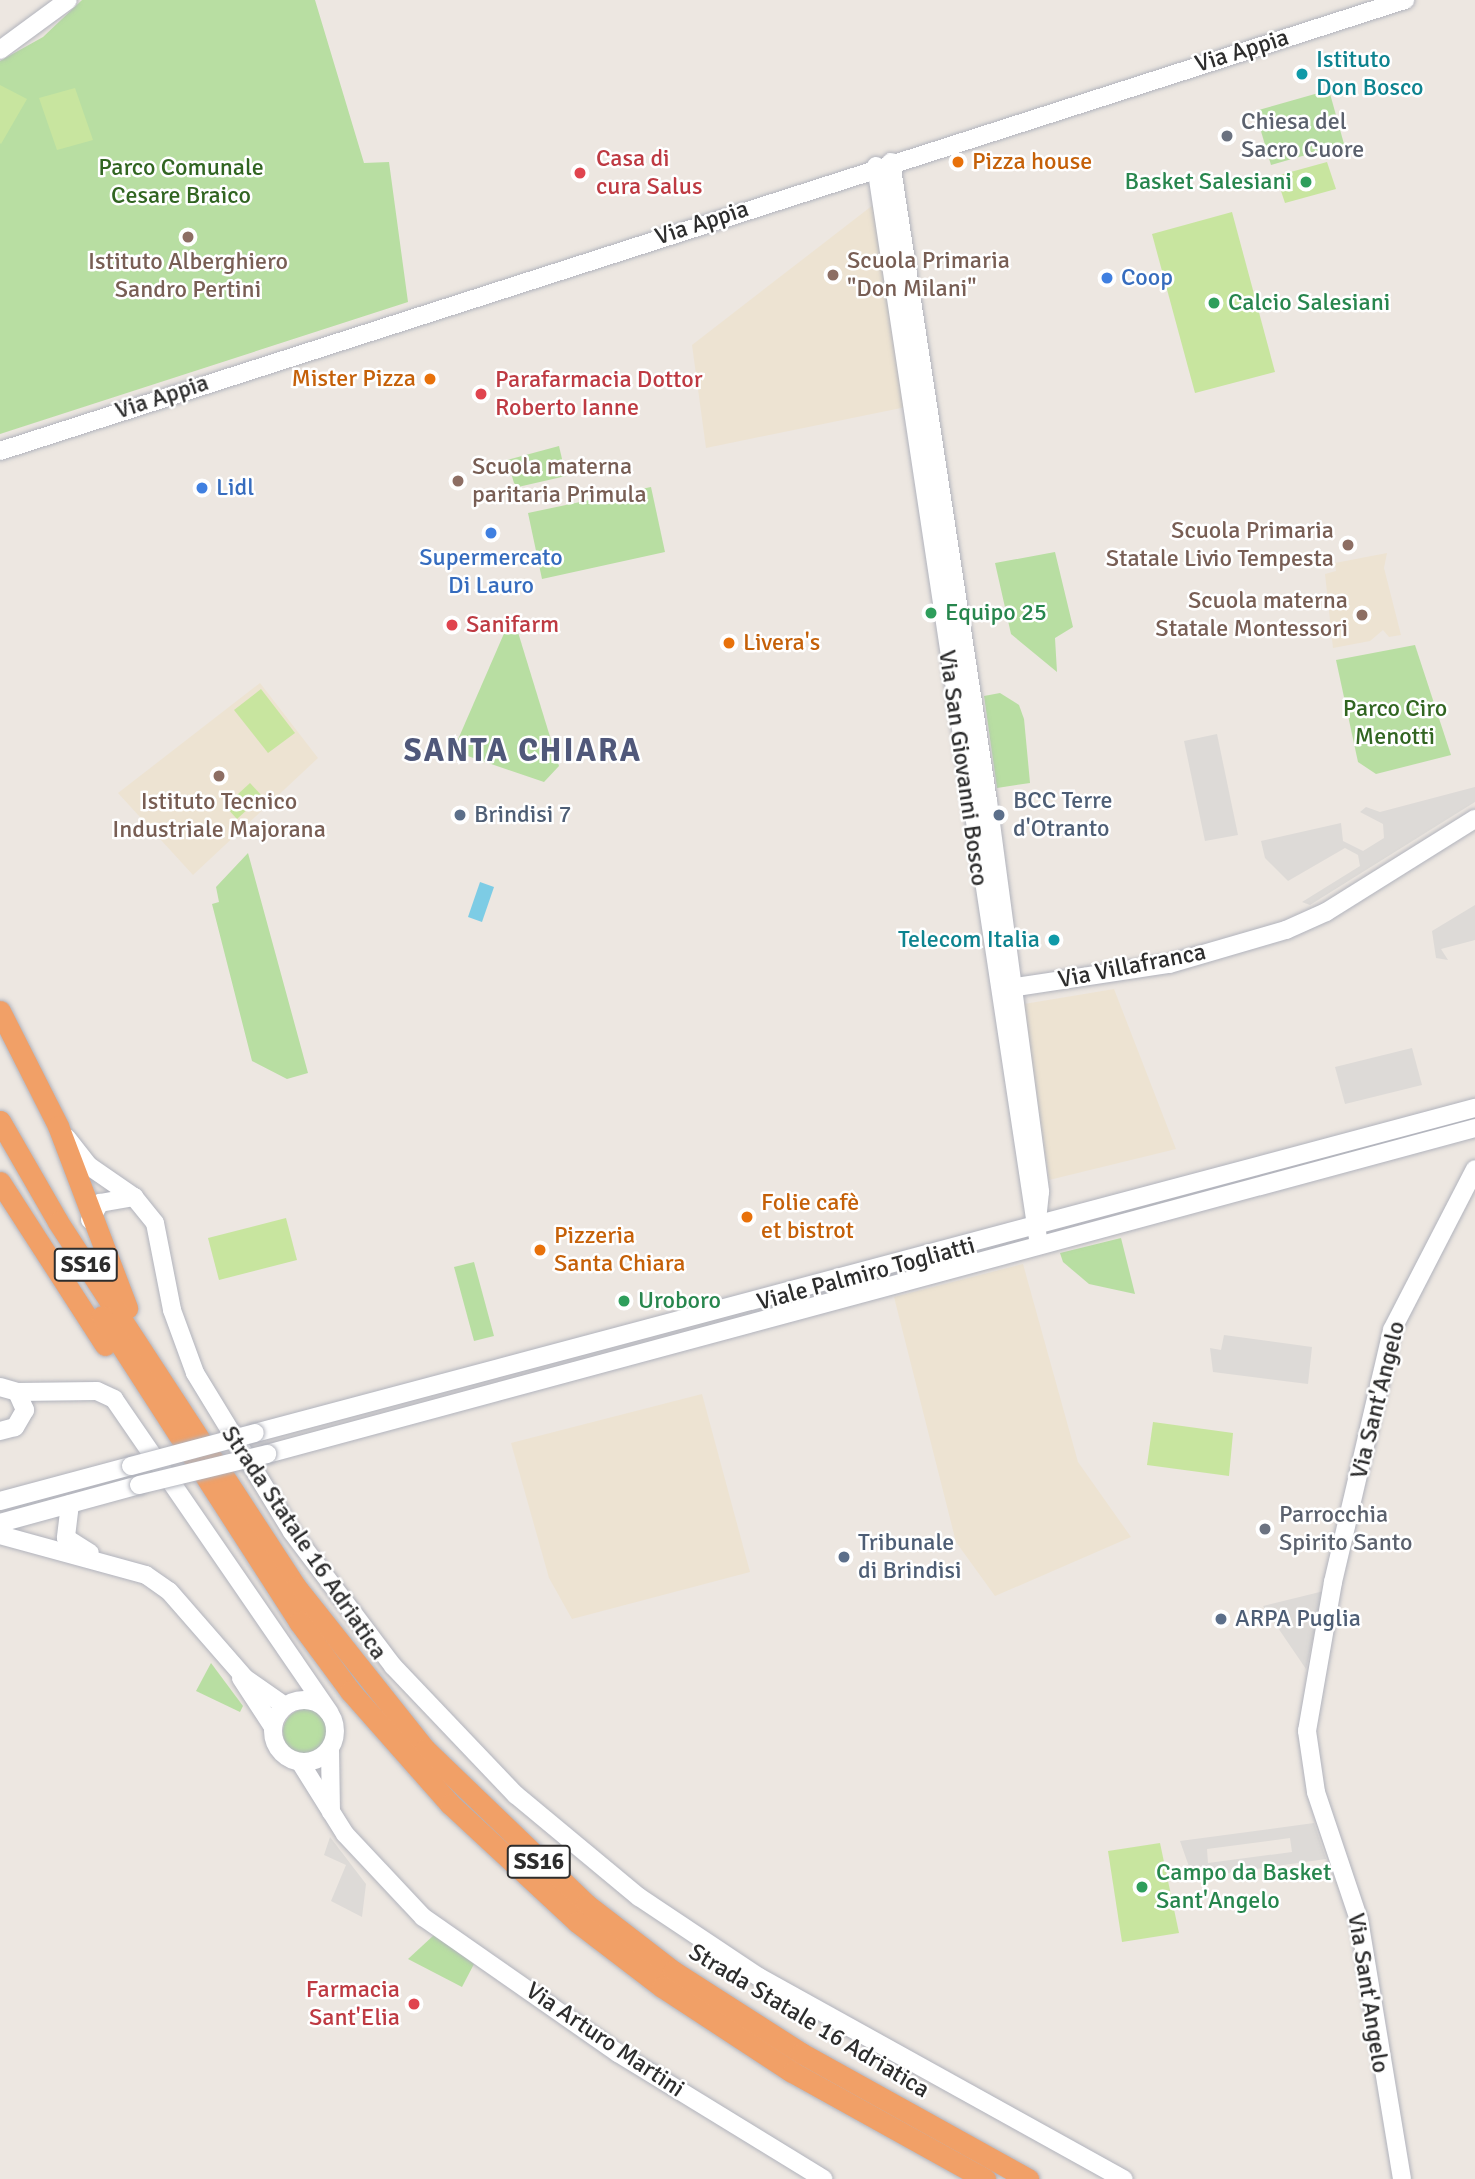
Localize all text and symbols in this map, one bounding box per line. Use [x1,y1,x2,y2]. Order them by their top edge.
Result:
street label: Via Appia [1192,23,1292,79]
place label: Istituto Don Bosco [1316,46,1424,102]
marker: Istituto Don Bosco [1294,66,1310,82]
place label: Chiesa del Sacro Cuore [1241,108,1364,164]
marker: Chiesa del Sacro Cuore [1219,128,1235,144]
place label: Casa di cura Salus [596,145,702,201]
place label: Pizza house [972,148,1092,176]
park label: Parco Comunale Cesare Braico [98,154,264,210]
marker: Pizza house [950,154,966,170]
marker: Casa di cura Salus [570,163,590,183]
place label: Basket Salesiani [1124,168,1292,196]
marker: Basket Salesiani [1298,174,1314,190]
street label: Via Appia [652,194,752,252]
marker: Istituto Alberghiero Sandro Pertini [180,229,196,245]
place label: Scuola Primaria "Don Milani" [847,247,1010,303]
place label: Istituto Alberghiero Sandro Pertini [88,248,288,304]
place label: Coop [1121,264,1173,292]
marker: Scuola Primaria "Don Milani" [825,267,841,283]
marker: Coop [1099,270,1115,286]
place label: Calcio Salesiani [1228,289,1390,317]
marker: Calcio Salesiani [1206,295,1222,311]
place label: Mister Pizza [292,365,416,393]
place label: Parafarmacia Dottor Roberto Ianne [495,366,703,422]
street label: Via Appia [112,368,212,426]
marker: Mister Pizza [422,371,438,387]
marker: Parafarmacia Dottor Roberto Ianne [473,386,489,402]
place label: Scuola materna paritaria Primula [472,453,647,509]
marker: Scuola materna paritaria Primula [450,473,466,489]
place label: Lidl [216,474,254,502]
marker: Lidl [194,480,210,496]
place label: Scuola Primaria Statale Livio Tempesta [1106,517,1334,573]
marker: Supermercato Di Lauro [483,525,499,541]
marker: Scuola Primaria Statale Livio Tempesta [1340,537,1356,553]
place label: Supermercato Di Lauro [419,544,563,600]
place label: Scuola materna Statale Montessori [1155,587,1348,643]
place label: Equipo 25 [945,599,1047,627]
marker: Equipo 25 [923,605,939,621]
marker: Scuola materna Statale Montessori [1354,607,1370,623]
place label: Sanifarm [466,611,559,639]
marker: Sanifarm [444,617,460,633]
place label: Livera's [743,629,820,657]
marker: Livera's [721,635,737,651]
street label: Via San Giovanni Bosco [932,648,994,888]
park label: Parco Ciro Menotti [1343,695,1447,751]
district label: SANTA CHIARA [405,732,641,770]
marker: Istituto Tecnico Industriale Majorana [211,768,227,784]
place label: BCC Terre d'Otranto [1013,787,1112,843]
place label: Istituto Tecnico Industriale Majorana [112,788,326,844]
place label: Brindisi 7 [474,801,571,829]
marker: Brindisi 7 [452,807,468,823]
marker: BCC Terre d'Otranto [991,807,1007,823]
place label: Telecom Italia [898,926,1040,954]
marker: Telecom Italia [1046,932,1062,948]
street label: Via Villafranca [1056,938,1208,994]
place label: Folie cafè et bistrot [761,1189,859,1245]
marker: Folie cafè et bistrot [739,1209,755,1225]
place label: Pizzeria Santa Chiara [554,1222,685,1278]
street label: Viale Palmiro Togliatti [754,1231,978,1317]
marker: Pizzeria Santa Chiara [532,1242,548,1258]
road number: SS16 [53,1246,119,1284]
place label: Uroboro [638,1287,721,1315]
marker: Uroboro [616,1293,632,1309]
street label: Via Sant'Angelo [1345,1318,1411,1482]
street label: Strada Statale 16 Adriatica [215,1421,393,1665]
place label: Parrocchia Spirito Santo [1279,1501,1412,1557]
marker: Parrocchia Spirito Santo [1257,1521,1273,1537]
place label: Tribunale di Brindisi [858,1529,962,1585]
marker: Tribunale di Brindisi [836,1549,852,1565]
place label: ARPA Puglia [1235,1605,1361,1633]
marker: ARPA Puglia [1213,1611,1229,1627]
road number: SS16 [506,1842,572,1882]
place label: Campo da Basket Sant'Angelo [1156,1859,1331,1915]
marker: Campo da Basket Sant'Angelo [1134,1879,1150,1895]
street label: Via Sant'Angelo [1341,1911,1395,2075]
street label: Strada Statale 16 Adriatica [683,1938,935,2104]
place label: Farmacia Sant'Elia [306,1976,400,2032]
street label: Via Arturo Martini [520,1976,690,2104]
marker: Farmacia Sant'Elia [406,1996,422,2012]

